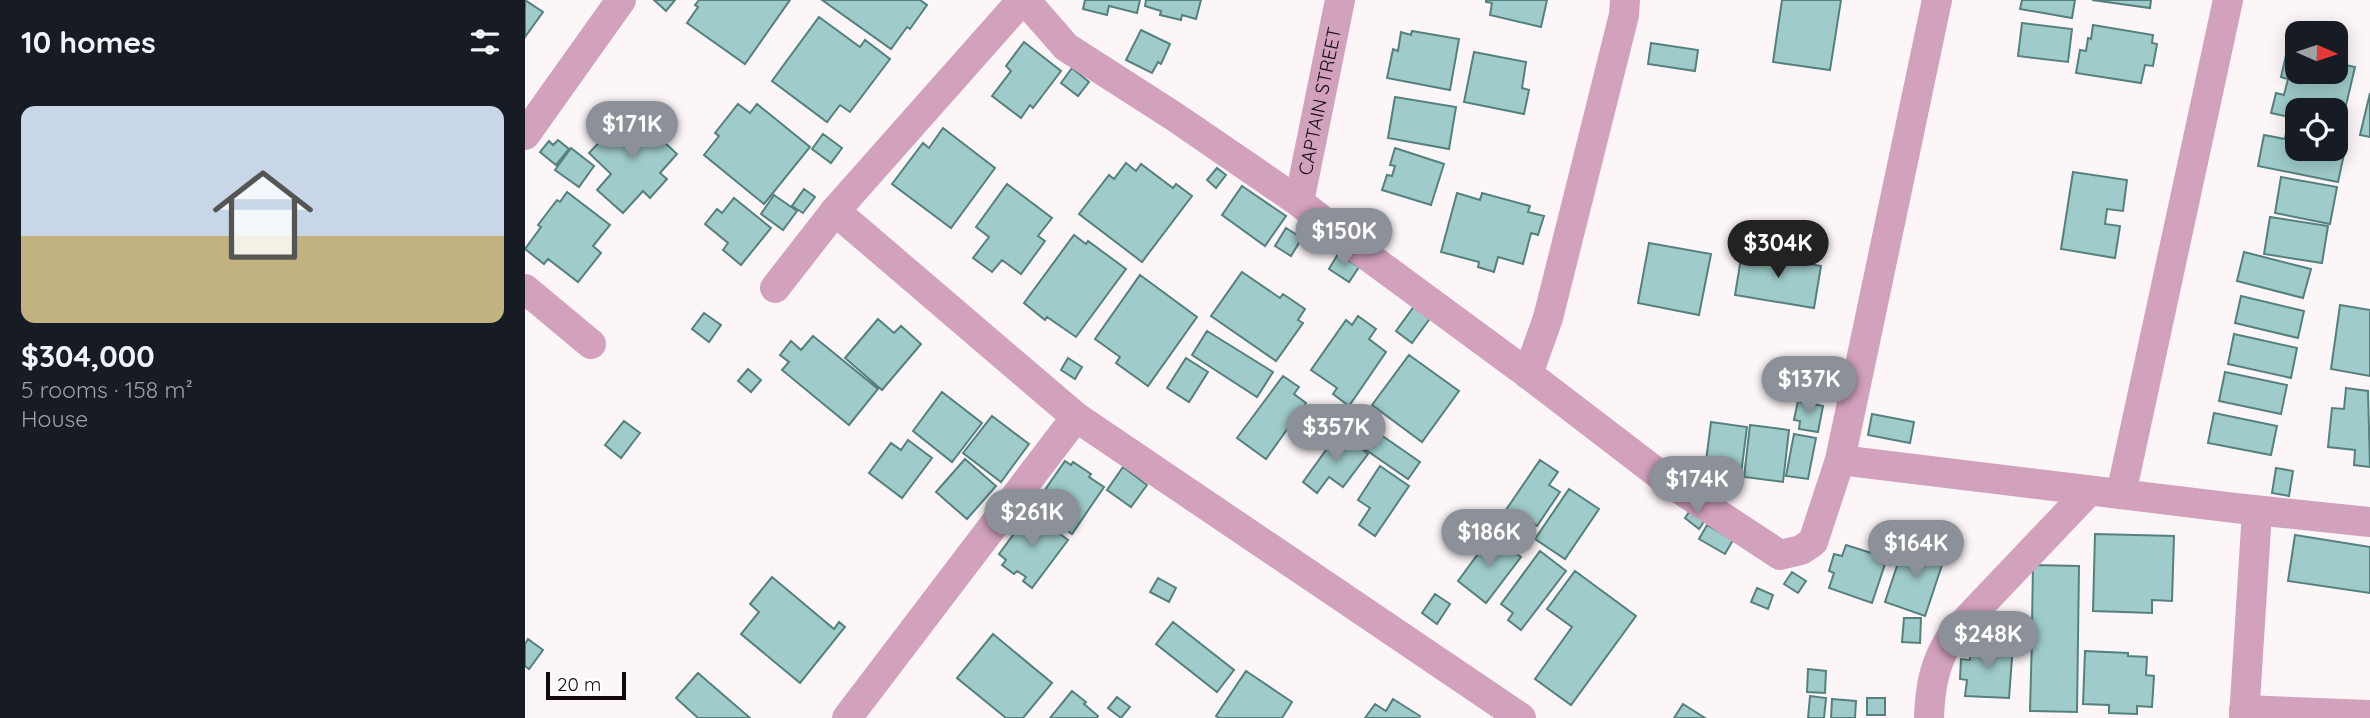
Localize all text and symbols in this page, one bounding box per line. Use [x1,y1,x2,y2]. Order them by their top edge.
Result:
north arrow [2285,21,2349,84]
map controls [2285,21,2348,161]
text: 10 homes [21,23,156,61]
icon: filters [466,23,504,61]
street label: CAPTAIN STREET [1293,25,1346,177]
button: locate [2285,98,2348,161]
pin: $171K [583,102,681,161]
text: $171K [602,109,662,138]
icon: home [200,152,326,278]
pin: $150K [1295,208,1393,268]
text: $150K [1311,216,1377,245]
pin: $304K [1729,220,1827,280]
text: $304K [1744,228,1812,257]
text: $304,000 [21,337,155,375]
pin: $137K [1760,356,1858,416]
text: $137K [1778,364,1840,393]
text: 5 rooms · 158 m² [21,375,193,404]
text: House [21,404,88,433]
pin: $357K [1287,405,1385,464]
text: $357K [1302,412,1370,441]
pin: $174K [1648,456,1746,516]
text: $174K [1666,464,1728,493]
pin: $261K [983,490,1081,549]
text: $261K [1000,497,1064,526]
pin: $186K [1440,510,1538,569]
text: $186K [1457,517,1521,546]
pin: $164K [1867,520,1965,580]
text: $164K [1884,528,1948,557]
pin: $248K [1939,612,2037,671]
text: $248K [1954,619,2022,648]
scale bar [546,669,627,701]
text: 20 m [557,672,601,696]

